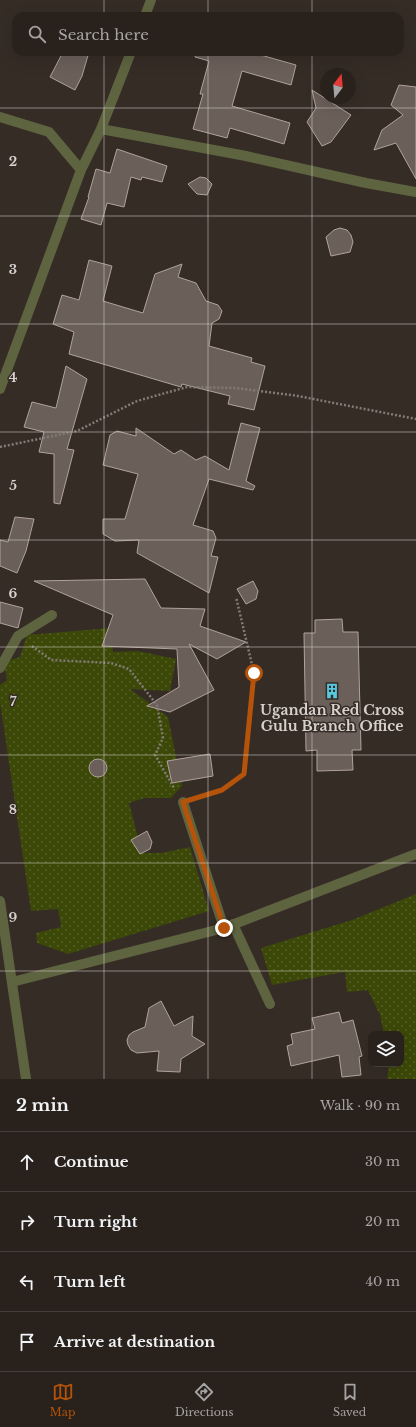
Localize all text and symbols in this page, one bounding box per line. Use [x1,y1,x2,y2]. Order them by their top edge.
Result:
search box [12,12,404,56]
icon: search [26,23,48,45]
text: Search here [58,25,149,44]
north arrow [320,68,356,104]
text: 2 [9,153,17,170]
text: 3 [9,261,17,278]
text: 4 [9,369,18,386]
text: 5 [9,477,17,494]
text: 6 [9,585,18,602]
route start [245,664,263,682]
building icon: Ugandan Red Cross Gulu Branch Office [323,682,341,700]
text: 7 [10,693,17,710]
place label: Ugandan Red Cross Gulu Branch Office [260,701,404,735]
text: 8 [9,801,17,818]
text: 9 [9,909,18,926]
route end [215,919,233,937]
map controls [368,1031,404,1067]
button: layers [368,1031,404,1067]
text: 2 min [16,1095,69,1116]
text: Walk · 90 m [320,1097,400,1114]
icon: ahead [16,1151,38,1173]
text: Continue [54,1152,129,1171]
text: 30 m [365,1153,400,1170]
icon: right [16,1211,38,1233]
text: Turn right [54,1212,137,1231]
text: 20 m [365,1213,400,1230]
icon: left [16,1271,38,1293]
text: Turn left [54,1272,125,1291]
text: 40 m [365,1273,400,1290]
icon: arrive [16,1331,38,1353]
text: Arrive at destination [54,1332,215,1351]
tab: Map [50,1381,75,1419]
tab: Directions [175,1381,233,1419]
tab: Saved [333,1381,366,1419]

